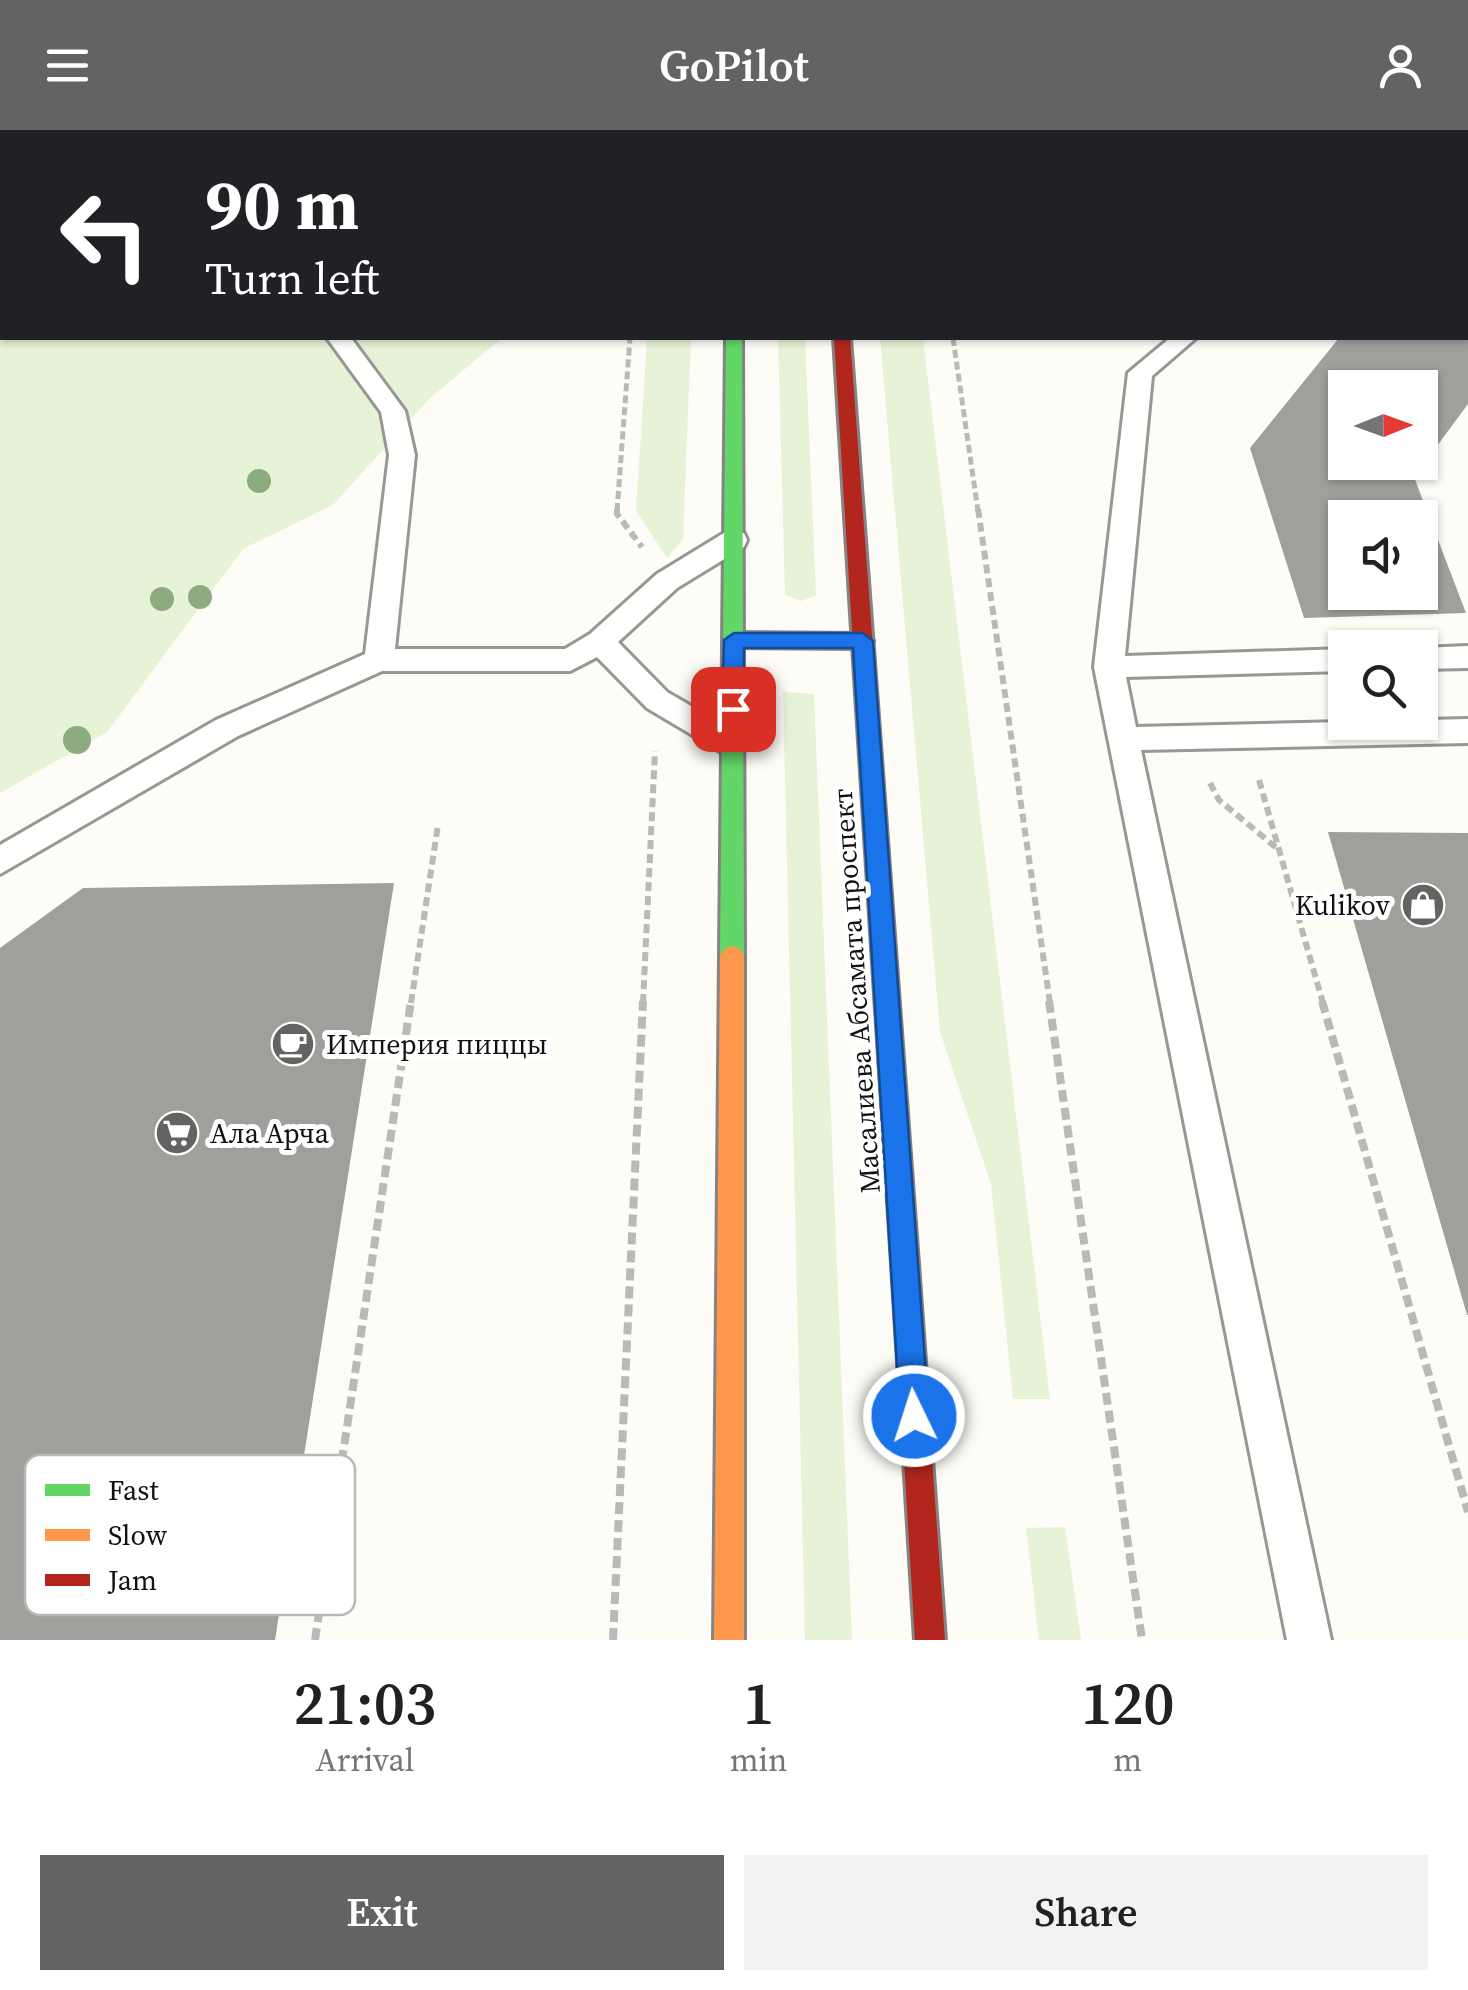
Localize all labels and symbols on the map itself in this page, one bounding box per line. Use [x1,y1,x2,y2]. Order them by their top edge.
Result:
north arrow [1328,370,1438,480]
pin [691,667,776,752]
street label: Масалиева Абсамата проспект [823,787,889,1195]
shop icon: Kulikov [1400,882,1446,928]
place label: Kulikov [1295,886,1390,924]
cafe icon: Империя пиццы [270,1021,316,1067]
place label: Империя пиццы [326,1025,548,1063]
supermarket icon: Ала Арча [154,1110,200,1156]
place label: Ала Арча [210,1114,330,1152]
position arrow [862,1364,966,1468]
legend [25,1455,355,1615]
text: Fast [108,1471,159,1509]
text: Slow [108,1516,168,1554]
text: Jam [107,1561,157,1599]

